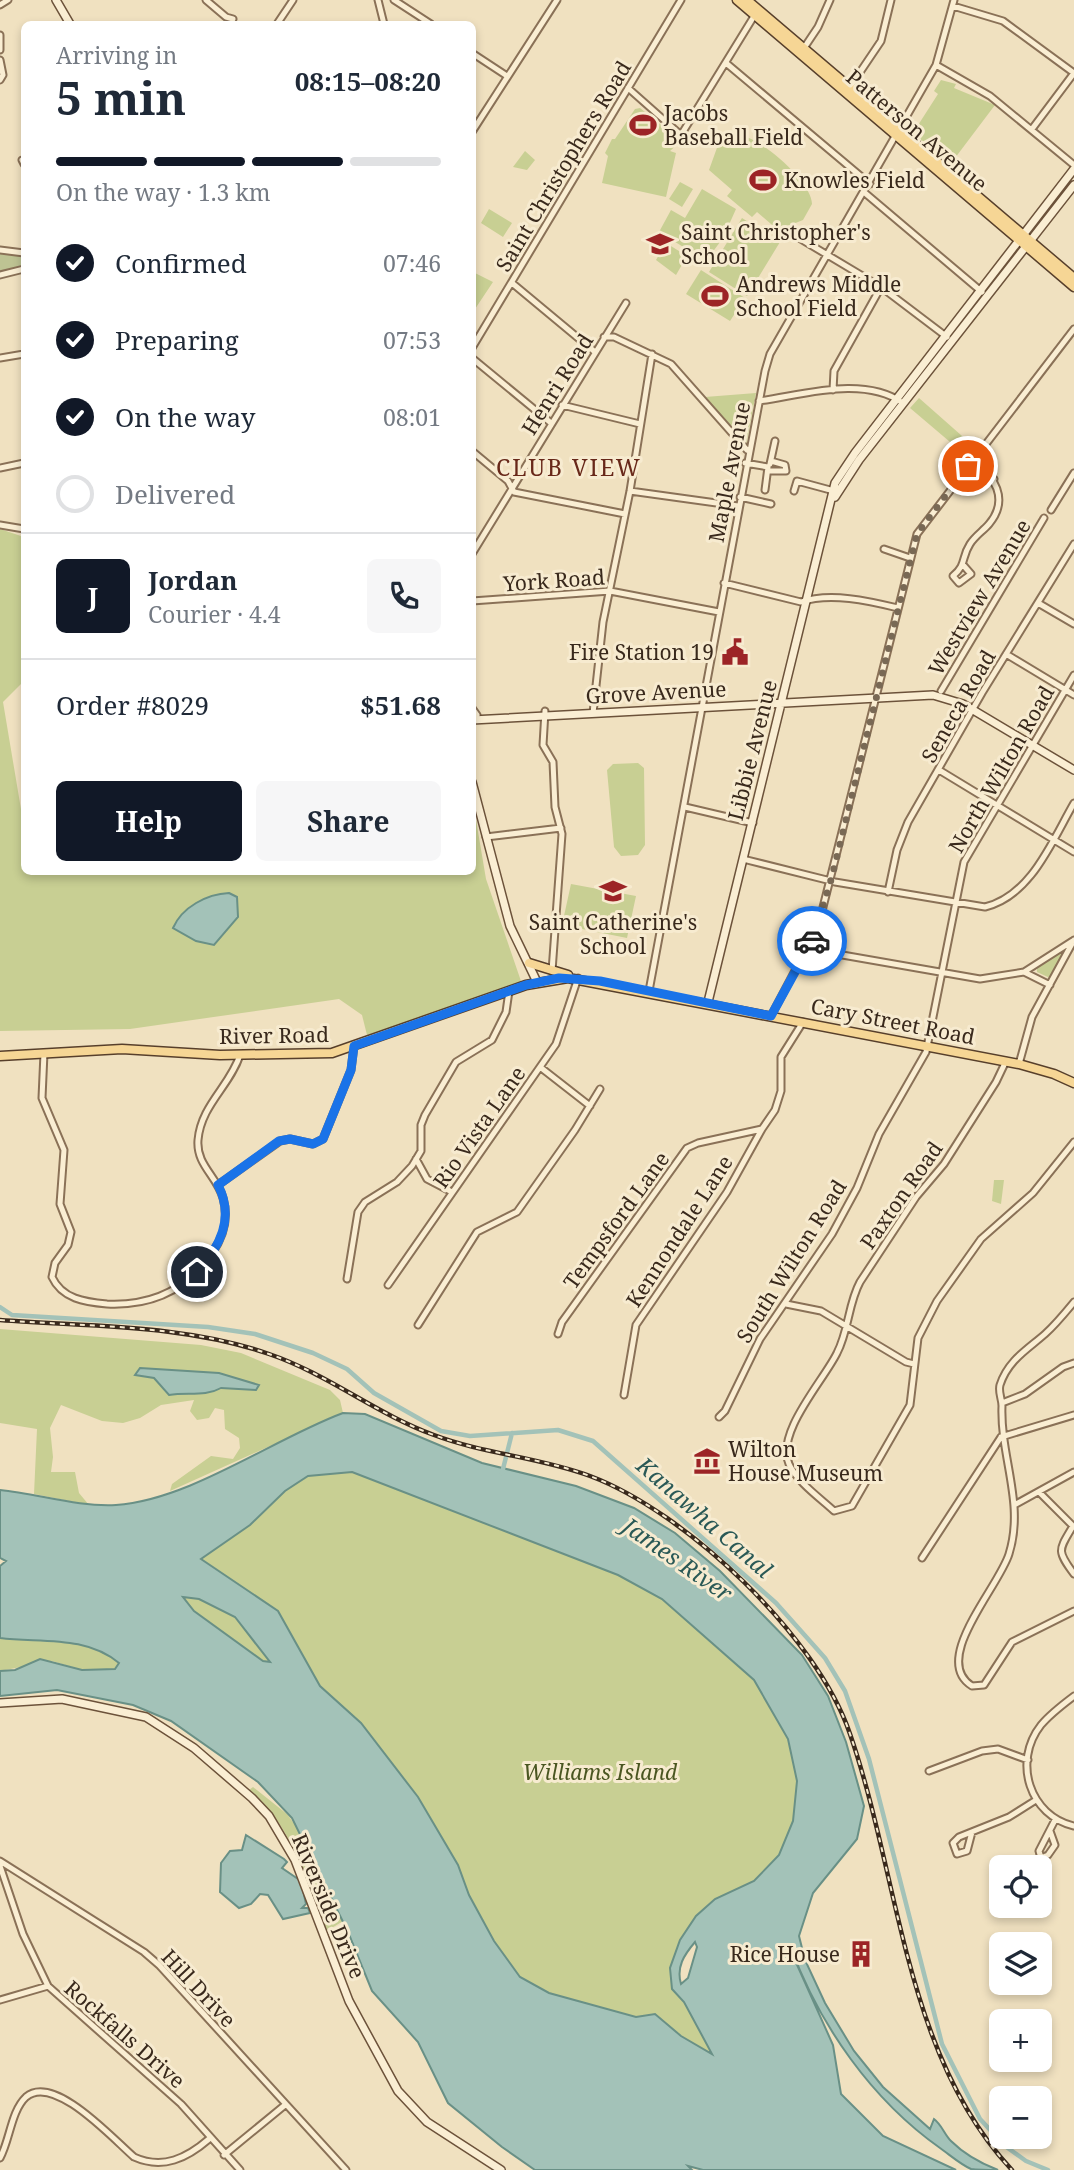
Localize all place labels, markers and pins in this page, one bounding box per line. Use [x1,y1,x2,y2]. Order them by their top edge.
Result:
place label: Jacobs Baseball Field [663,99,803,151]
sports icon: Jacobs Baseball Field [628,110,658,140]
sports icon: Knowles Field [748,165,778,195]
place label: Knowles Field [784,166,925,194]
place label: Saint Christopher's School [681,218,871,270]
school or university icon: Saint Christopher's School [645,229,675,259]
place label: Andrews Middle School Field [736,270,901,322]
sports icon: Andrews Middle School Field [700,281,730,311]
pin [938,436,998,496]
public building icon: Fire Station 19 [720,637,750,667]
place label: Fire Station 19 [569,638,714,666]
school or university icon: Saint Catherine's School [598,876,628,906]
place label: Saint Catherine's School [529,908,697,960]
pin [167,1242,227,1302]
place label: Wilton House Museum [728,1435,883,1487]
museum icon: Wilton House Museum [692,1446,722,1476]
building icon: Rice House [846,1939,876,1969]
place label: Rice House [730,1940,840,1968]

